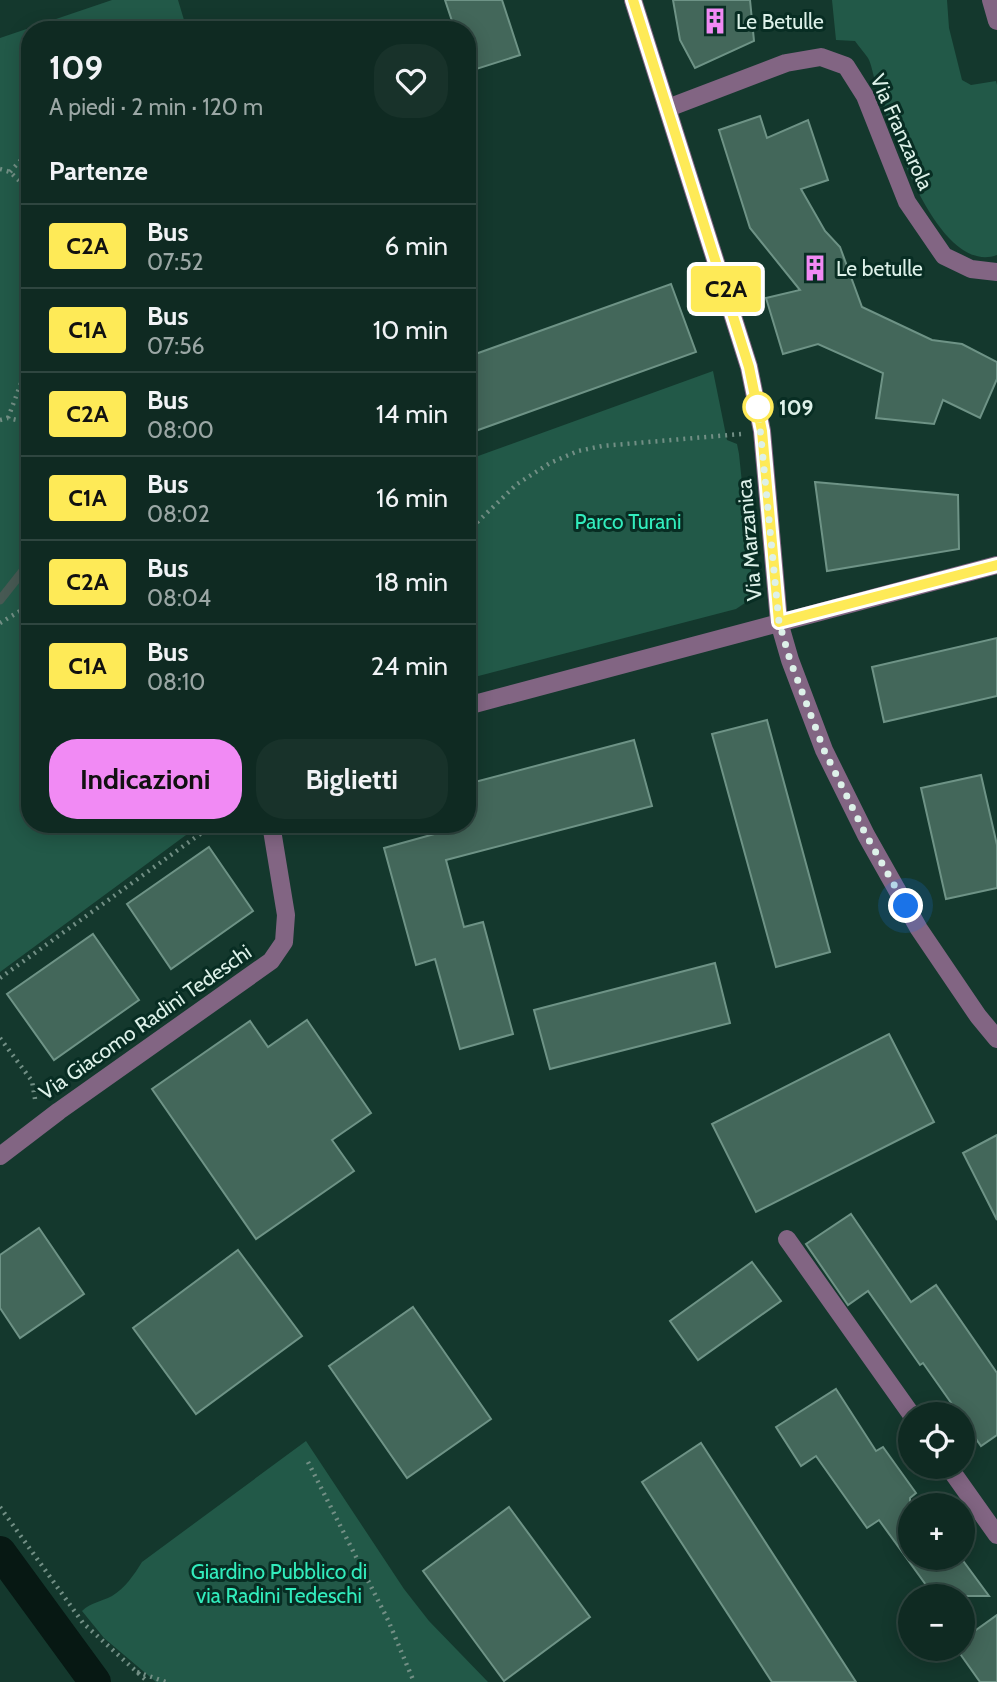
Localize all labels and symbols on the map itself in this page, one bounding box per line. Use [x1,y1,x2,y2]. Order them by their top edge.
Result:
building icon: Le Betulle [700,6,730,36]
place label: Le Betulle [736,9,824,34]
street label: Via Franzarola [865,70,939,194]
building icon: Le betulle [800,253,830,283]
place label: Le betulle [836,256,923,281]
line badge: C2A [686,266,766,312]
marker: 109 [743,392,773,422]
place label: 109 [779,395,813,420]
street label: Via Marzanica [731,478,767,602]
park label: Parco Turani [575,509,681,534]
your location [888,888,923,923]
street label: Via Giacomo Radini Tedeschi [34,939,256,1105]
park label: Giardino Pubblico di via Radini Tedeschi [191,1559,367,1608]

